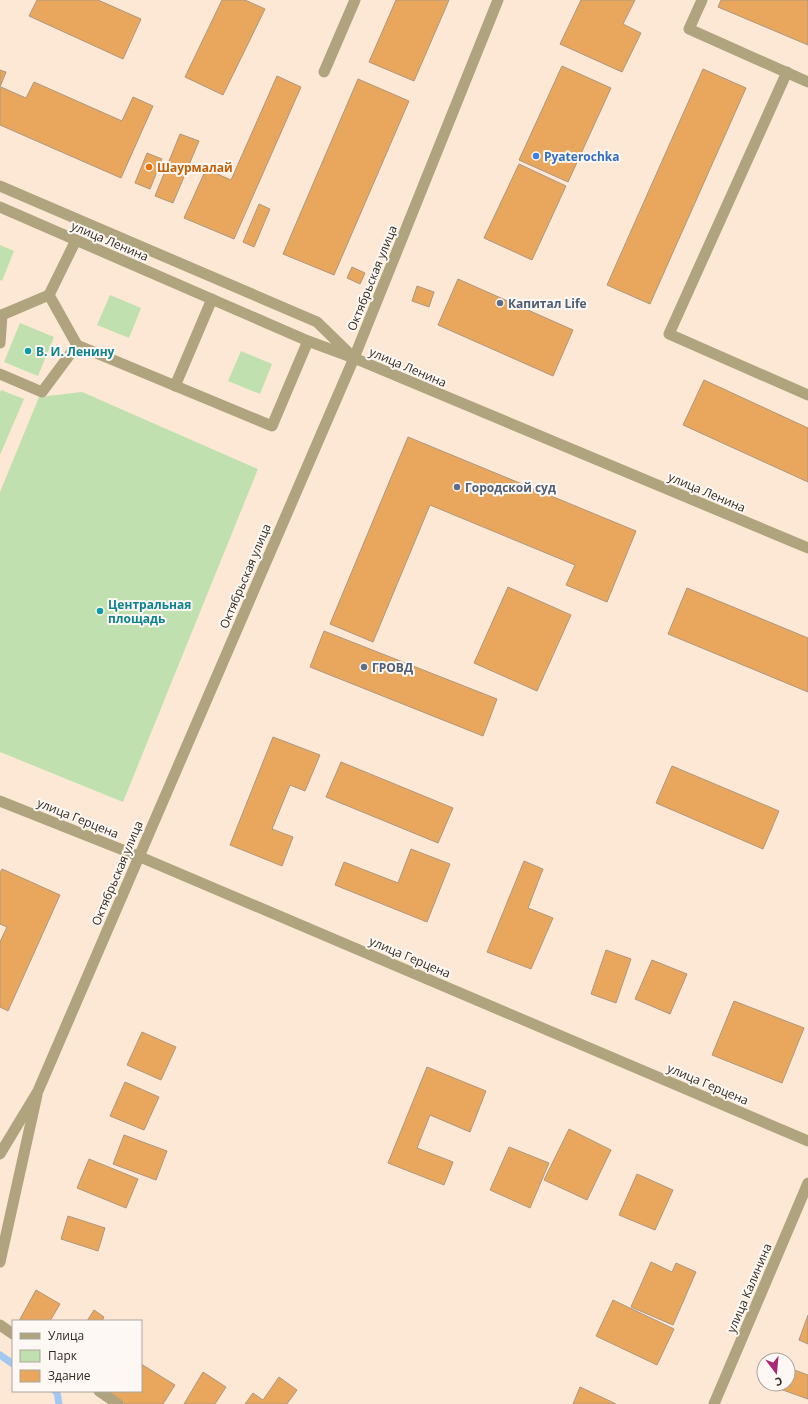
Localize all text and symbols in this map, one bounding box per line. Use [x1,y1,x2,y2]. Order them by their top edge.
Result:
place label: Pyaterochka [544,148,620,165]
marker: Pyaterochka [531,151,541,161]
place label: Шаурмалай [157,159,233,176]
marker: Шаурмалай [144,162,154,172]
street label: улица Ленина [69,217,151,265]
street label: Октябрьская улица [343,223,401,333]
place label: Капитал Life [508,295,587,312]
marker: Капитал Life [495,298,505,308]
place label: В. И. Ленину [36,343,115,360]
street label: улица Ленина [367,343,449,391]
marker: В. И. Ленину [23,346,33,356]
street label: улица Ленина [666,468,748,516]
place label: Городской суд [465,479,556,496]
marker: Городской суд [452,482,462,492]
street label: Октябрьская улица [215,521,275,631]
place label: Центральная площадь [108,596,191,627]
marker: Центральная площадь [95,606,105,616]
place label: ГРОВД [372,659,413,676]
marker: ГРОВД [359,662,369,672]
street label: улица Герцена [35,794,121,842]
street label: Октябрьская улица [87,818,147,928]
street label: улица Герцена [367,932,453,982]
street label: улица Герцена [665,1059,751,1109]
street label: улица Калинина [722,1241,776,1335]
legend [12,1320,142,1392]
text: Улица [48,1327,84,1344]
text: Парк [48,1347,78,1364]
north arrow [756,1352,796,1392]
text: Здание [48,1367,91,1384]
text: С [773,1374,784,1390]

